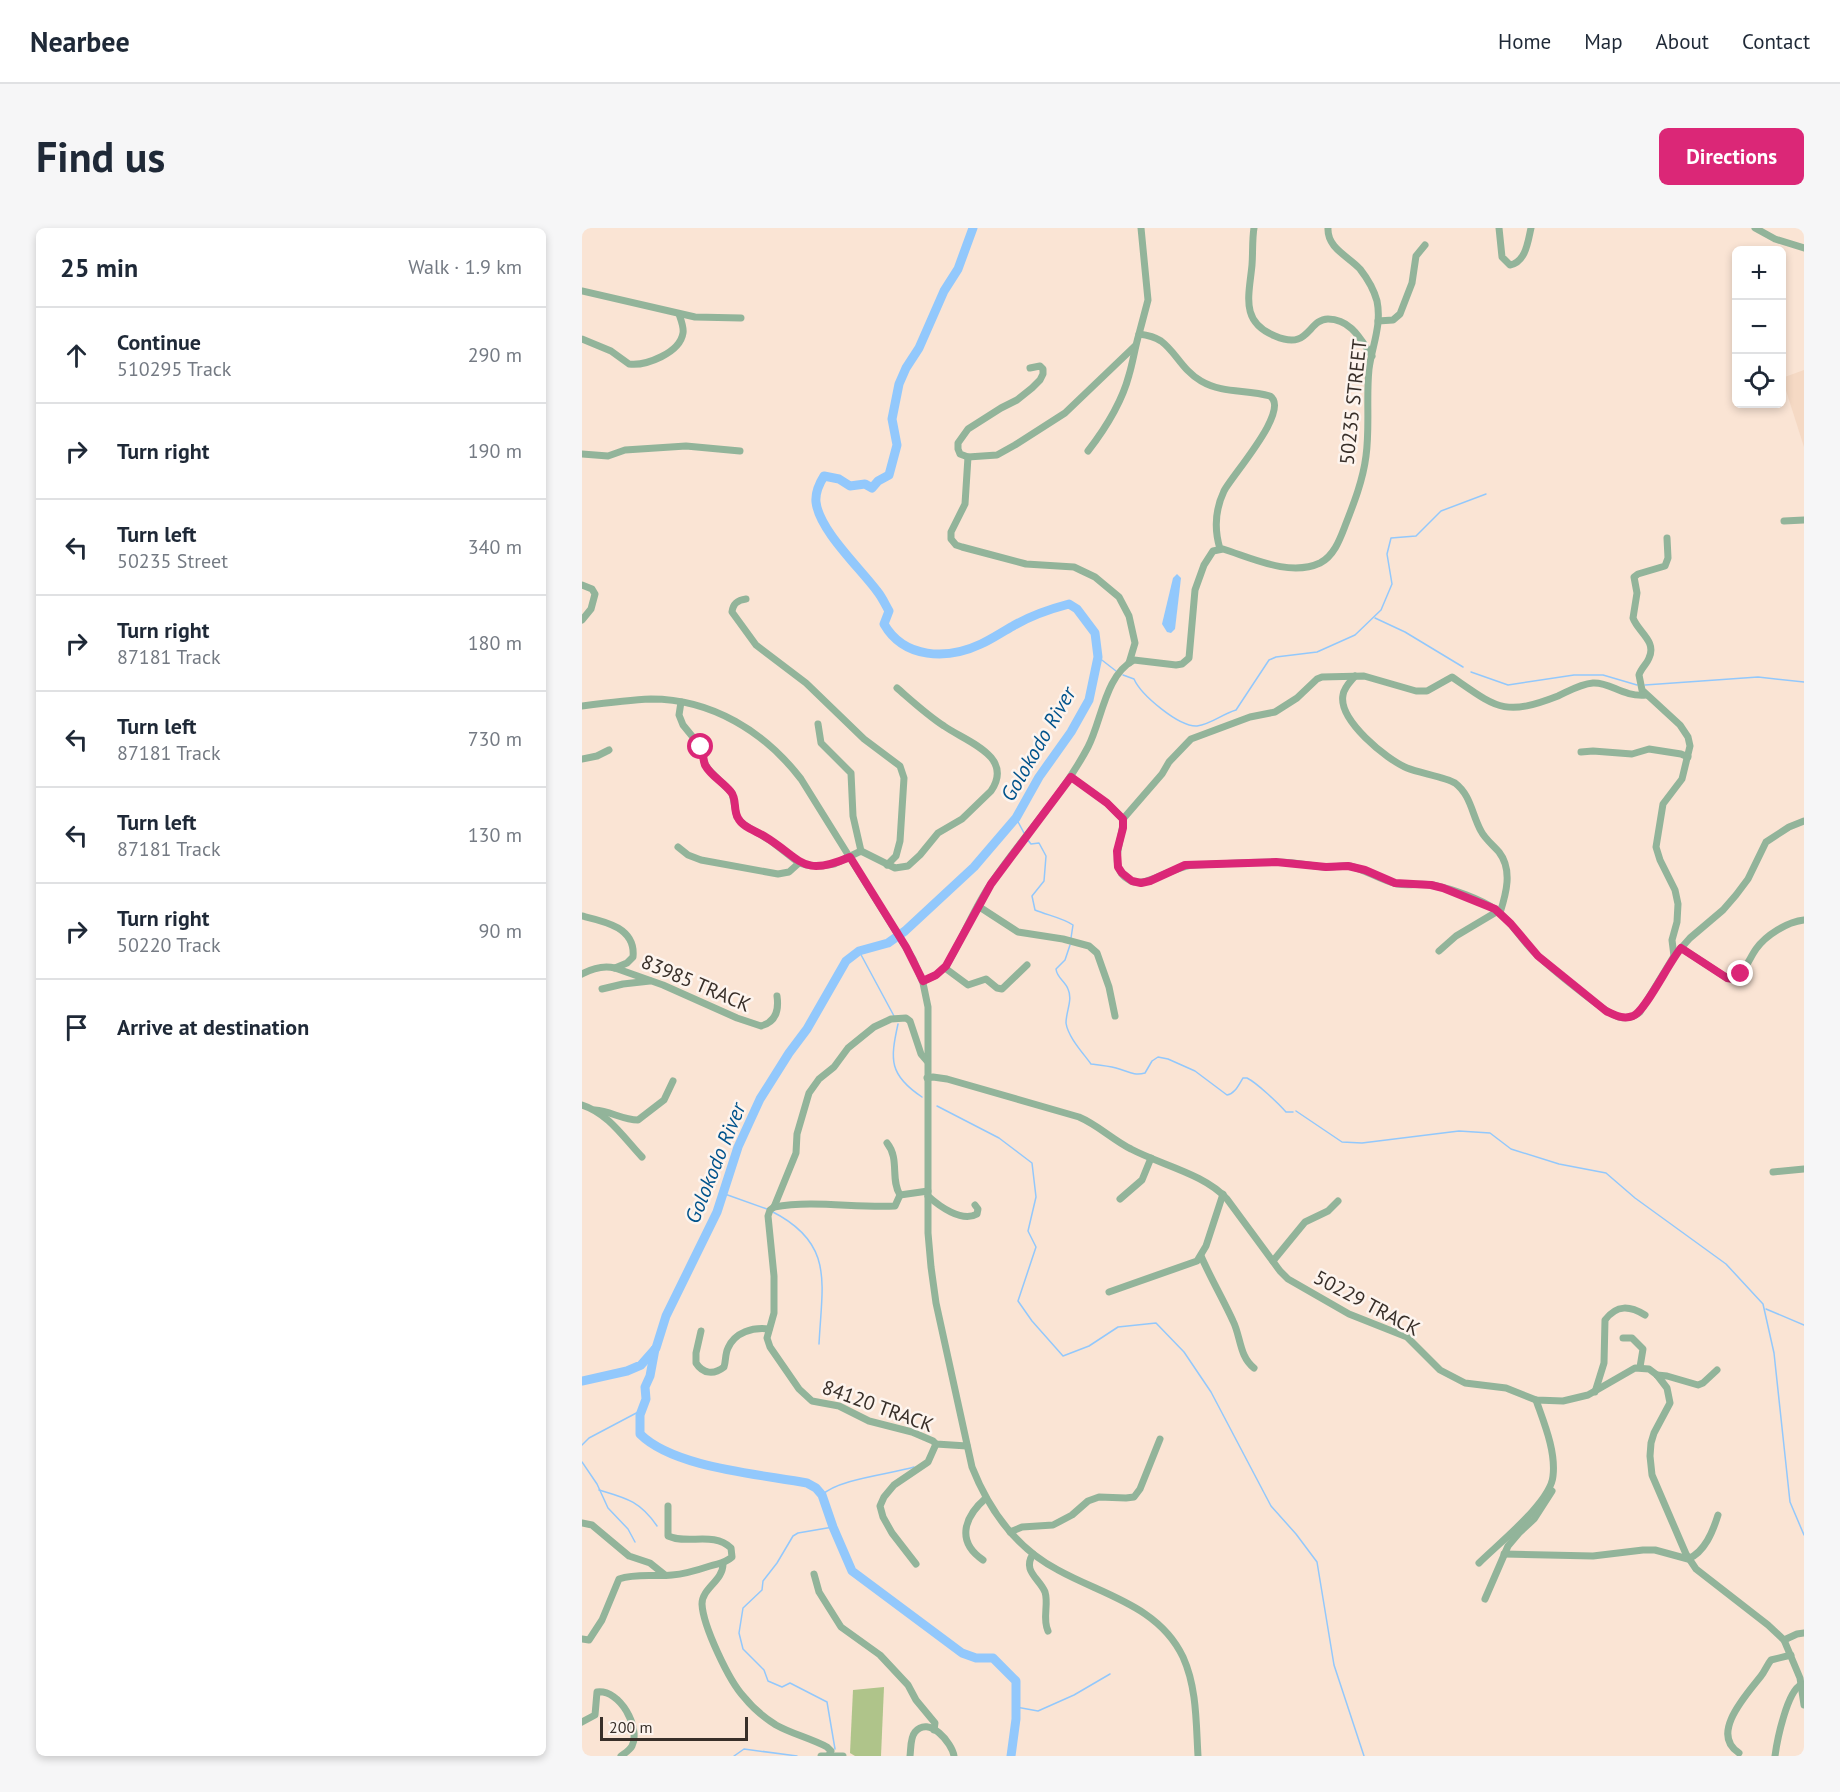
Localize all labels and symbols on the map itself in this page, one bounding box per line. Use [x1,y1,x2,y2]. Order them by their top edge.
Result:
street label: 50235 STREET [1333,338,1373,466]
water label: Golokodo River [994,680,1083,806]
route start [687,733,713,759]
street label: 83985 TRACK [637,948,755,1018]
route end [1727,960,1753,986]
water label: Golokodo River [679,1097,752,1227]
street label: 50229 TRACK [1309,1264,1425,1342]
street label: 84120 TRACK [819,1374,937,1438]
scale bar [600,1714,748,1742]

